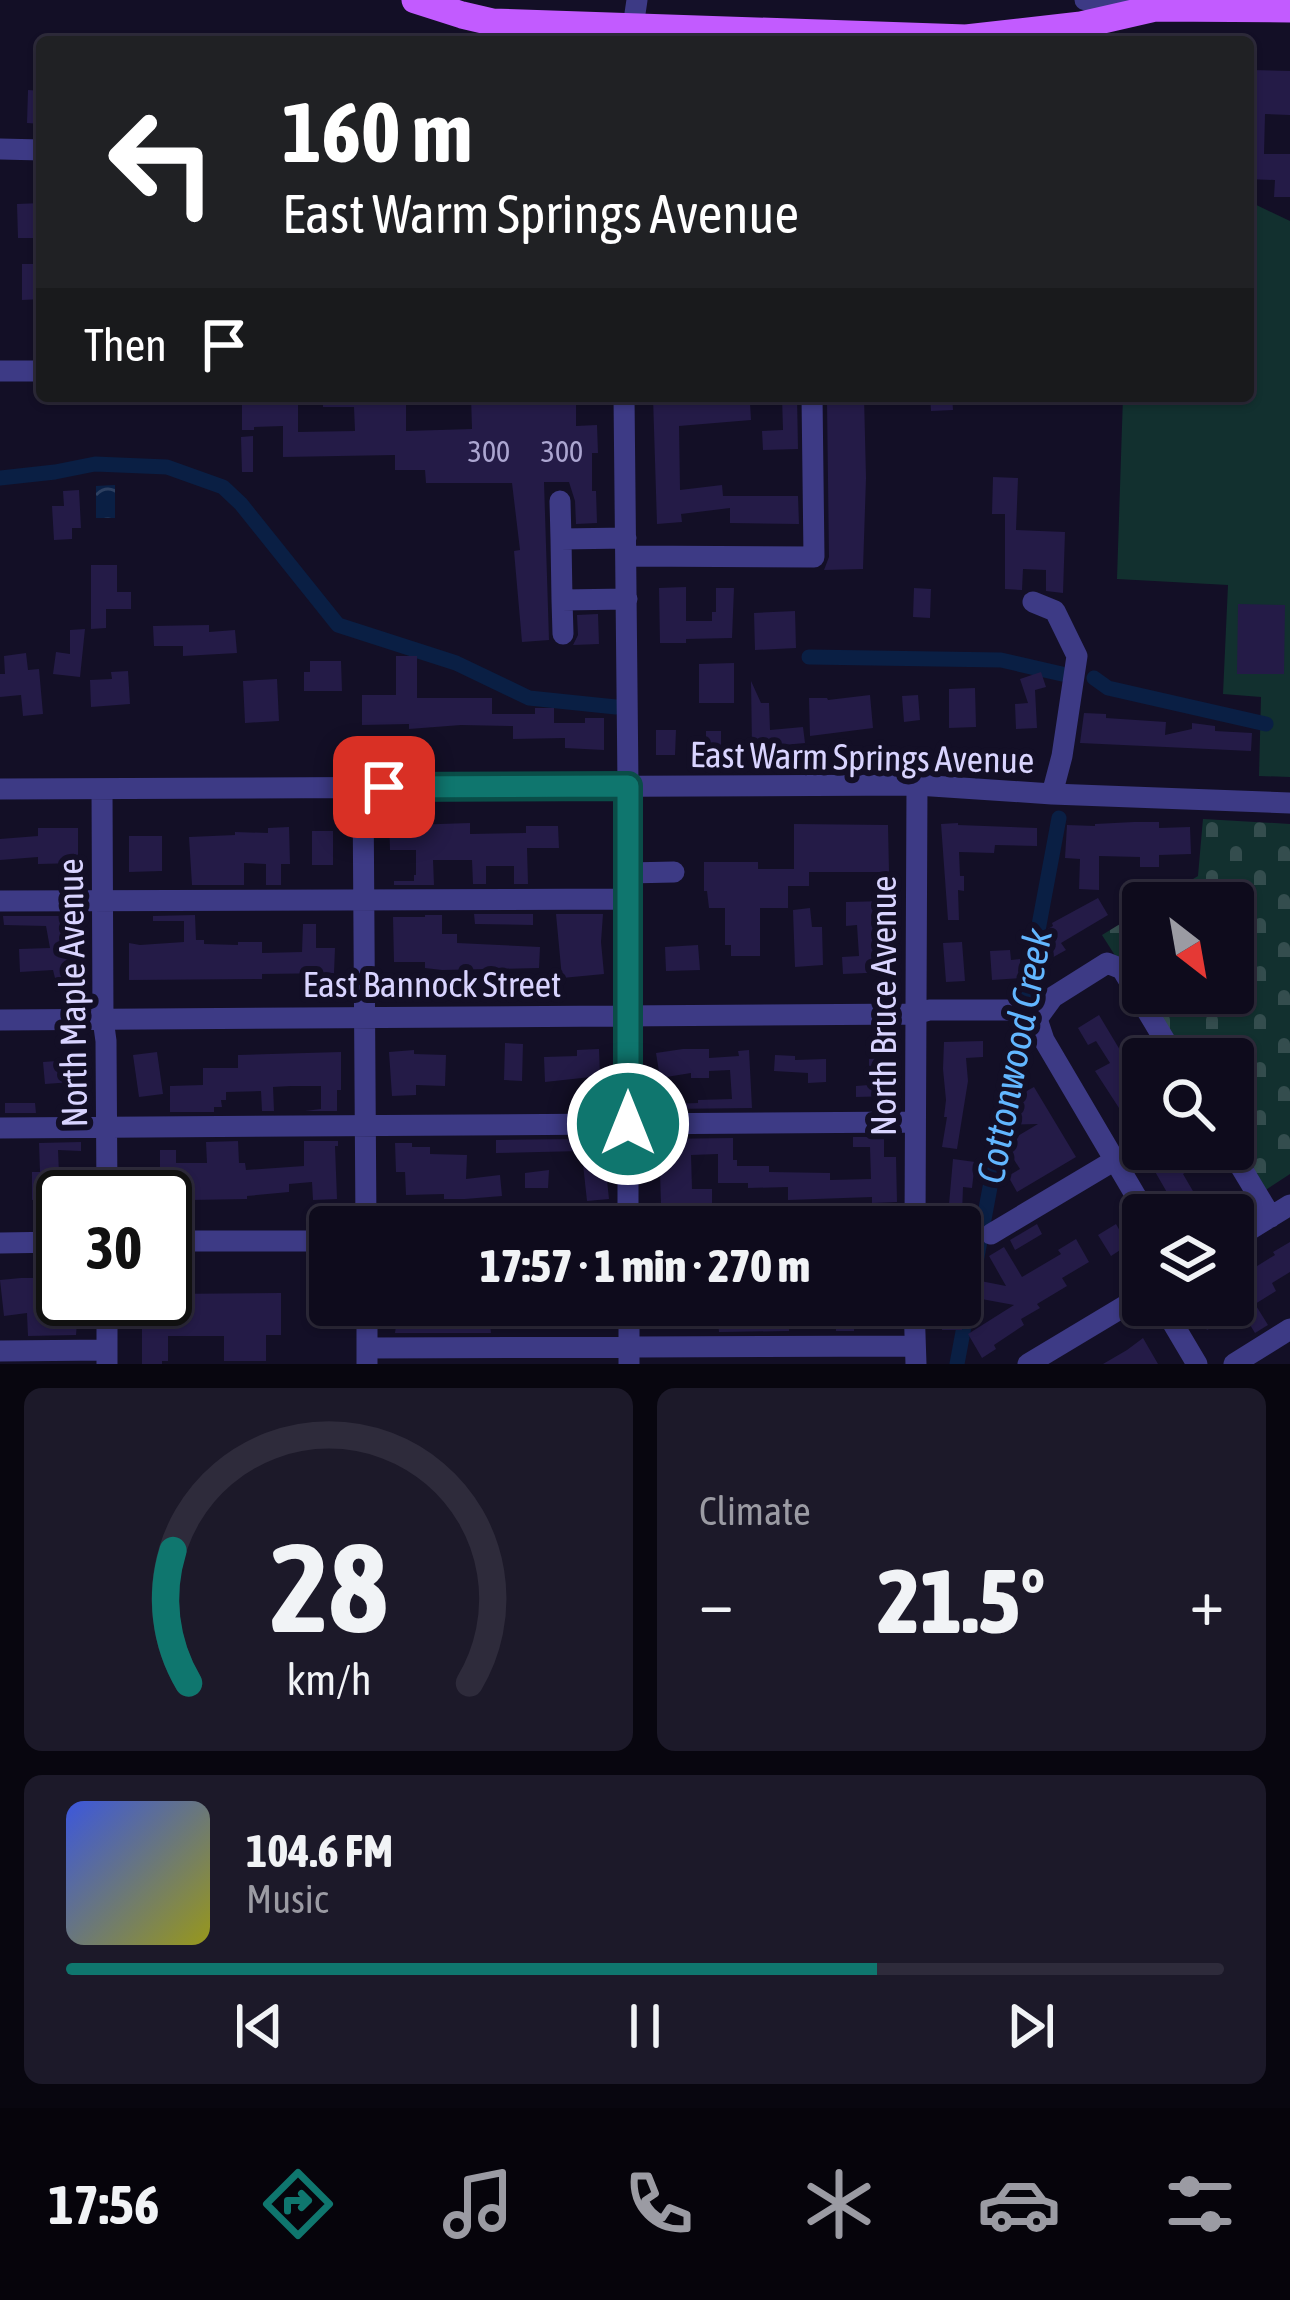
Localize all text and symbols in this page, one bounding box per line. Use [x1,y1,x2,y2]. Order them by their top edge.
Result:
icon: left [84,84,240,240]
text: 160 m [282,84,472,180]
text: East Warm Springs Avenue [282,183,799,244]
icon: arrive [191,312,257,378]
text: Then [84,319,167,371]
house number: 300 [468,434,510,468]
house number: 300 [541,434,583,468]
street label: East Warm Springs Avenue [689,733,1035,781]
pin [333,736,435,838]
icon: arrive [351,754,417,820]
street label: North Maple Avenue [49,858,95,1128]
street label: North Bruce Avenue [862,876,904,1136]
north arrow [1122,882,1254,1014]
map controls [1122,882,1254,1326]
water label: Cottonwood Creek [968,924,1060,1187]
street label: East Bannock Street [303,963,561,1005]
button: search [1122,1038,1254,1170]
position arrow [565,1061,691,1187]
speed limit sign: 30 [36,1170,192,1326]
button: layers [1122,1194,1254,1326]
text: 17:57 · 1 min · 270 m [480,1240,810,1292]
text: Climate [699,1489,811,1533]
text: 28 [270,1515,387,1658]
text: 21.5° [878,1549,1045,1652]
text: − [699,1563,733,1639]
text: + [1190,1563,1224,1639]
text: km/h [286,1654,371,1703]
text: 104.6 FM [246,1825,393,1877]
text: Music [246,1877,328,1921]
icon: previous [226,1993,292,2059]
icon: pause [612,1993,678,2059]
icon: next [998,1993,1064,2059]
icon: directions [256,2162,340,2246]
icon: music [436,2162,520,2246]
icon: phone [617,2162,701,2246]
icon: climate [797,2162,881,2246]
icon: car [977,2162,1061,2246]
icon: filters [1158,2162,1242,2246]
text: 17:56 [48,2174,159,2235]

